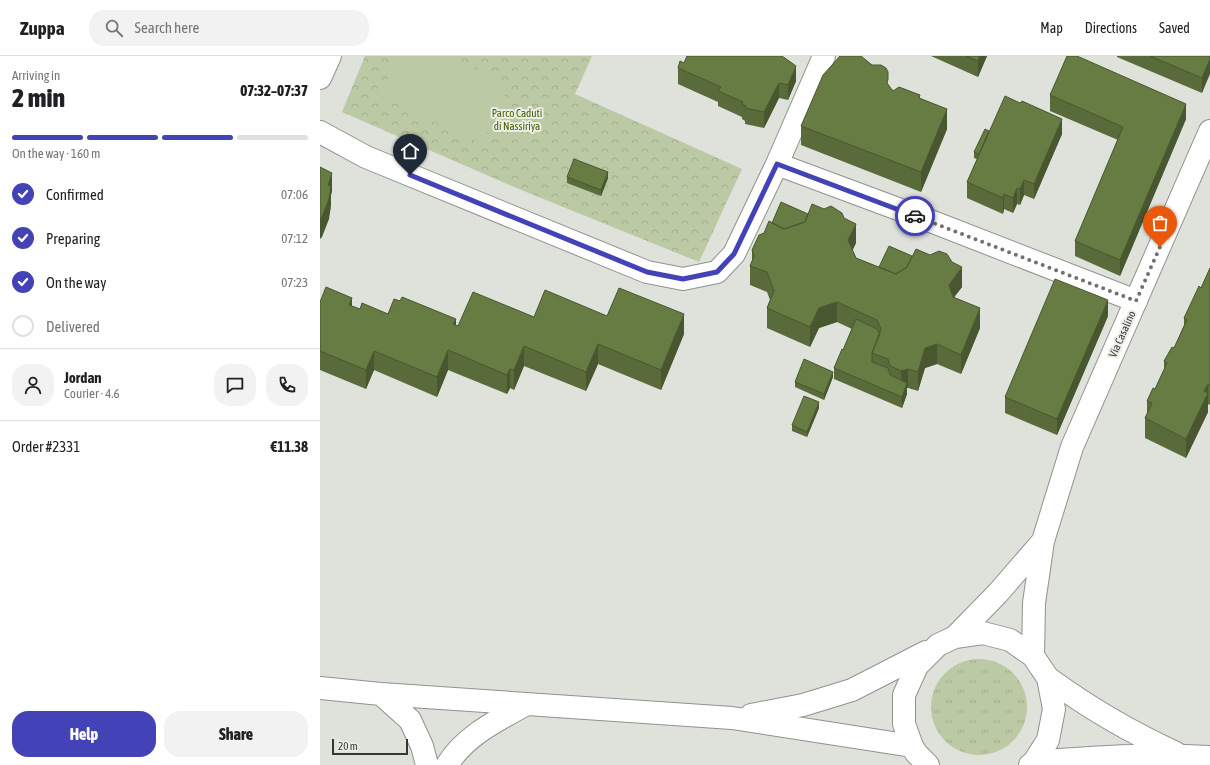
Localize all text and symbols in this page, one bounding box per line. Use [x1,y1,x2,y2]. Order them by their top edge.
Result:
search box [89,10,369,46]
text: Zuppa [20,17,65,39]
icon: search [103,17,125,39]
text: Search here [135,19,199,36]
text: Map [1040,20,1063,36]
text: Directions [1085,20,1137,36]
text: Saved [1159,20,1190,36]
text: Arriving in [12,68,60,83]
text: 07:32–07:37 [240,82,308,99]
text: 2 min [12,83,65,113]
park label: Parco Caduti di Nassiriya [492,107,542,132]
pin [393,134,427,175]
icon: home [399,140,421,162]
text: On the way · 160 m [12,146,100,161]
icon: check [12,183,34,205]
text: Confirmed [46,186,104,203]
text: 07:06 [281,187,308,202]
courier [895,196,935,236]
icon: car [904,205,926,227]
pin [1143,206,1177,247]
icon: bag [1149,212,1171,234]
icon: check [12,227,34,249]
text: Preparing [46,230,100,247]
text: 07:12 [281,231,308,246]
icon: check [12,271,34,293]
text: On the way [46,274,107,291]
text: 07:23 [281,275,308,290]
street label: Via Casalino [1106,309,1138,359]
text: Delivered [46,318,100,335]
button: person [12,364,54,406]
button: chat [214,364,256,406]
button: phone [266,364,308,406]
text: Jordan [64,369,102,386]
text: Courier · 4.6 [64,386,120,401]
text: Order #2331 [12,438,80,455]
text: €11.38 [270,438,308,455]
button: Help [12,711,156,757]
button: Share [164,711,308,757]
scale bar [332,737,408,756]
text: 20 m [338,740,358,752]

